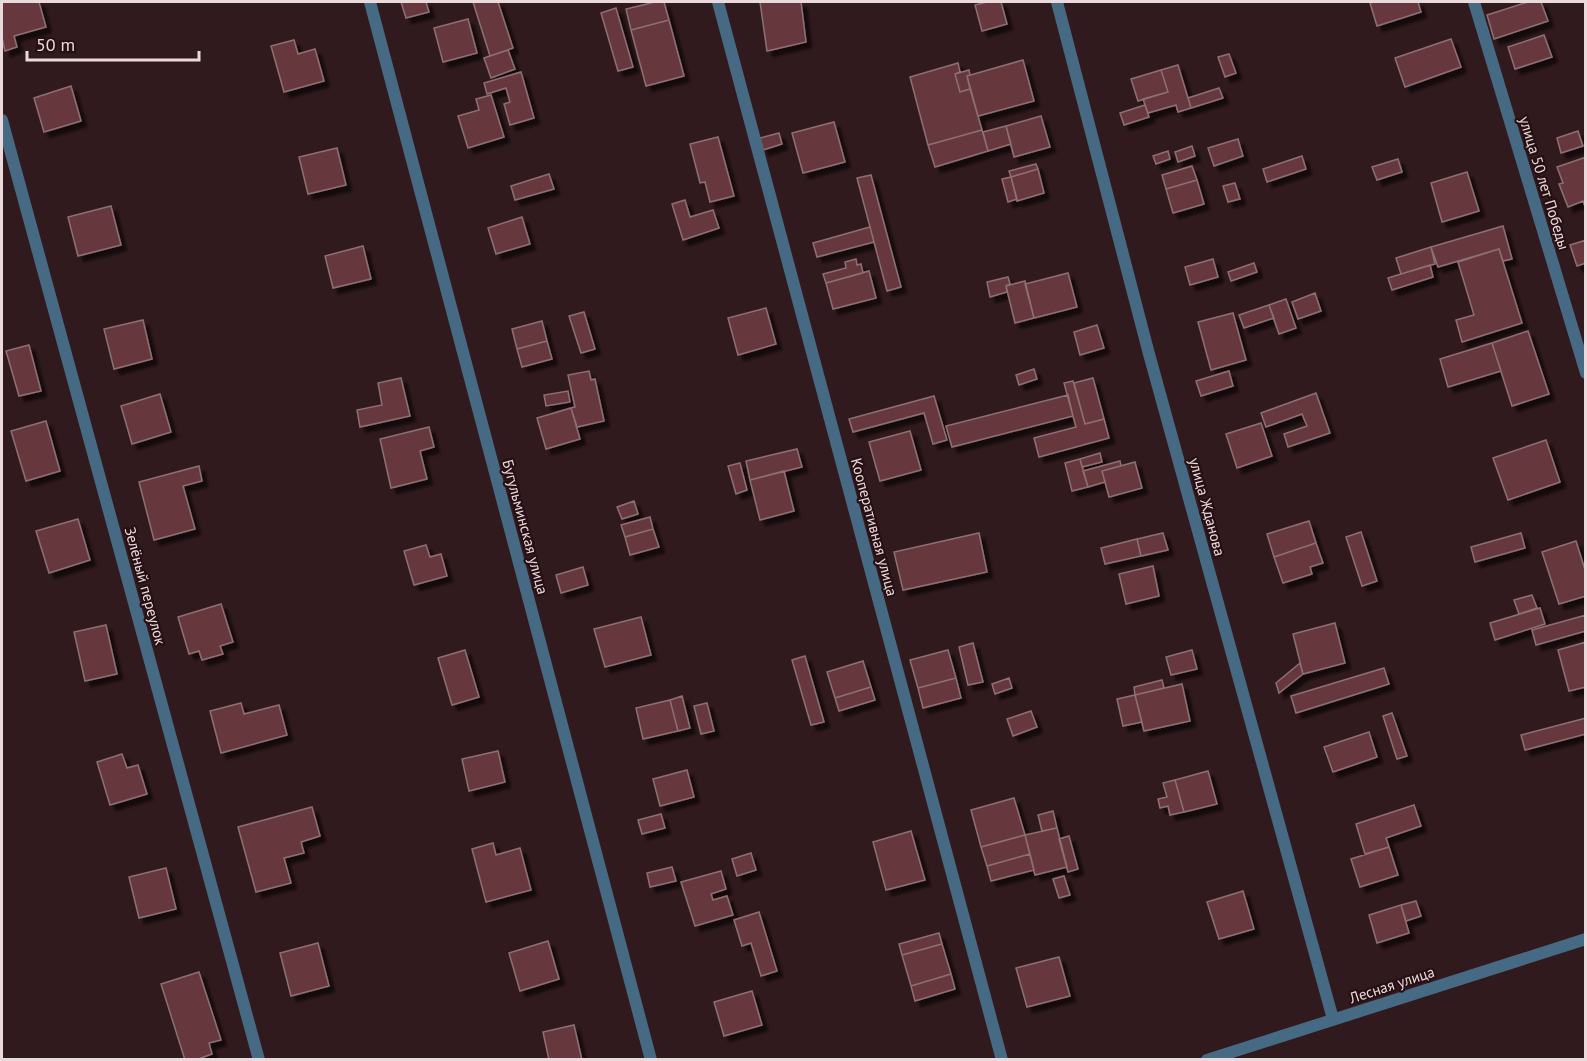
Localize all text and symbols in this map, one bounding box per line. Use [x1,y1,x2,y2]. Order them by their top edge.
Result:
scale bar [27,24,200,62]
text: 50 m [36,33,75,56]
street label: улица 50 лет Победы [1515,114,1574,252]
street label: Кооперативная улица [847,456,902,598]
street label: улица Жданова [1185,456,1230,558]
street label: Бугульминская улица [498,457,553,596]
street label: Зелёный переулок [121,525,171,648]
street label: Лесная улица [1346,962,1437,1008]

